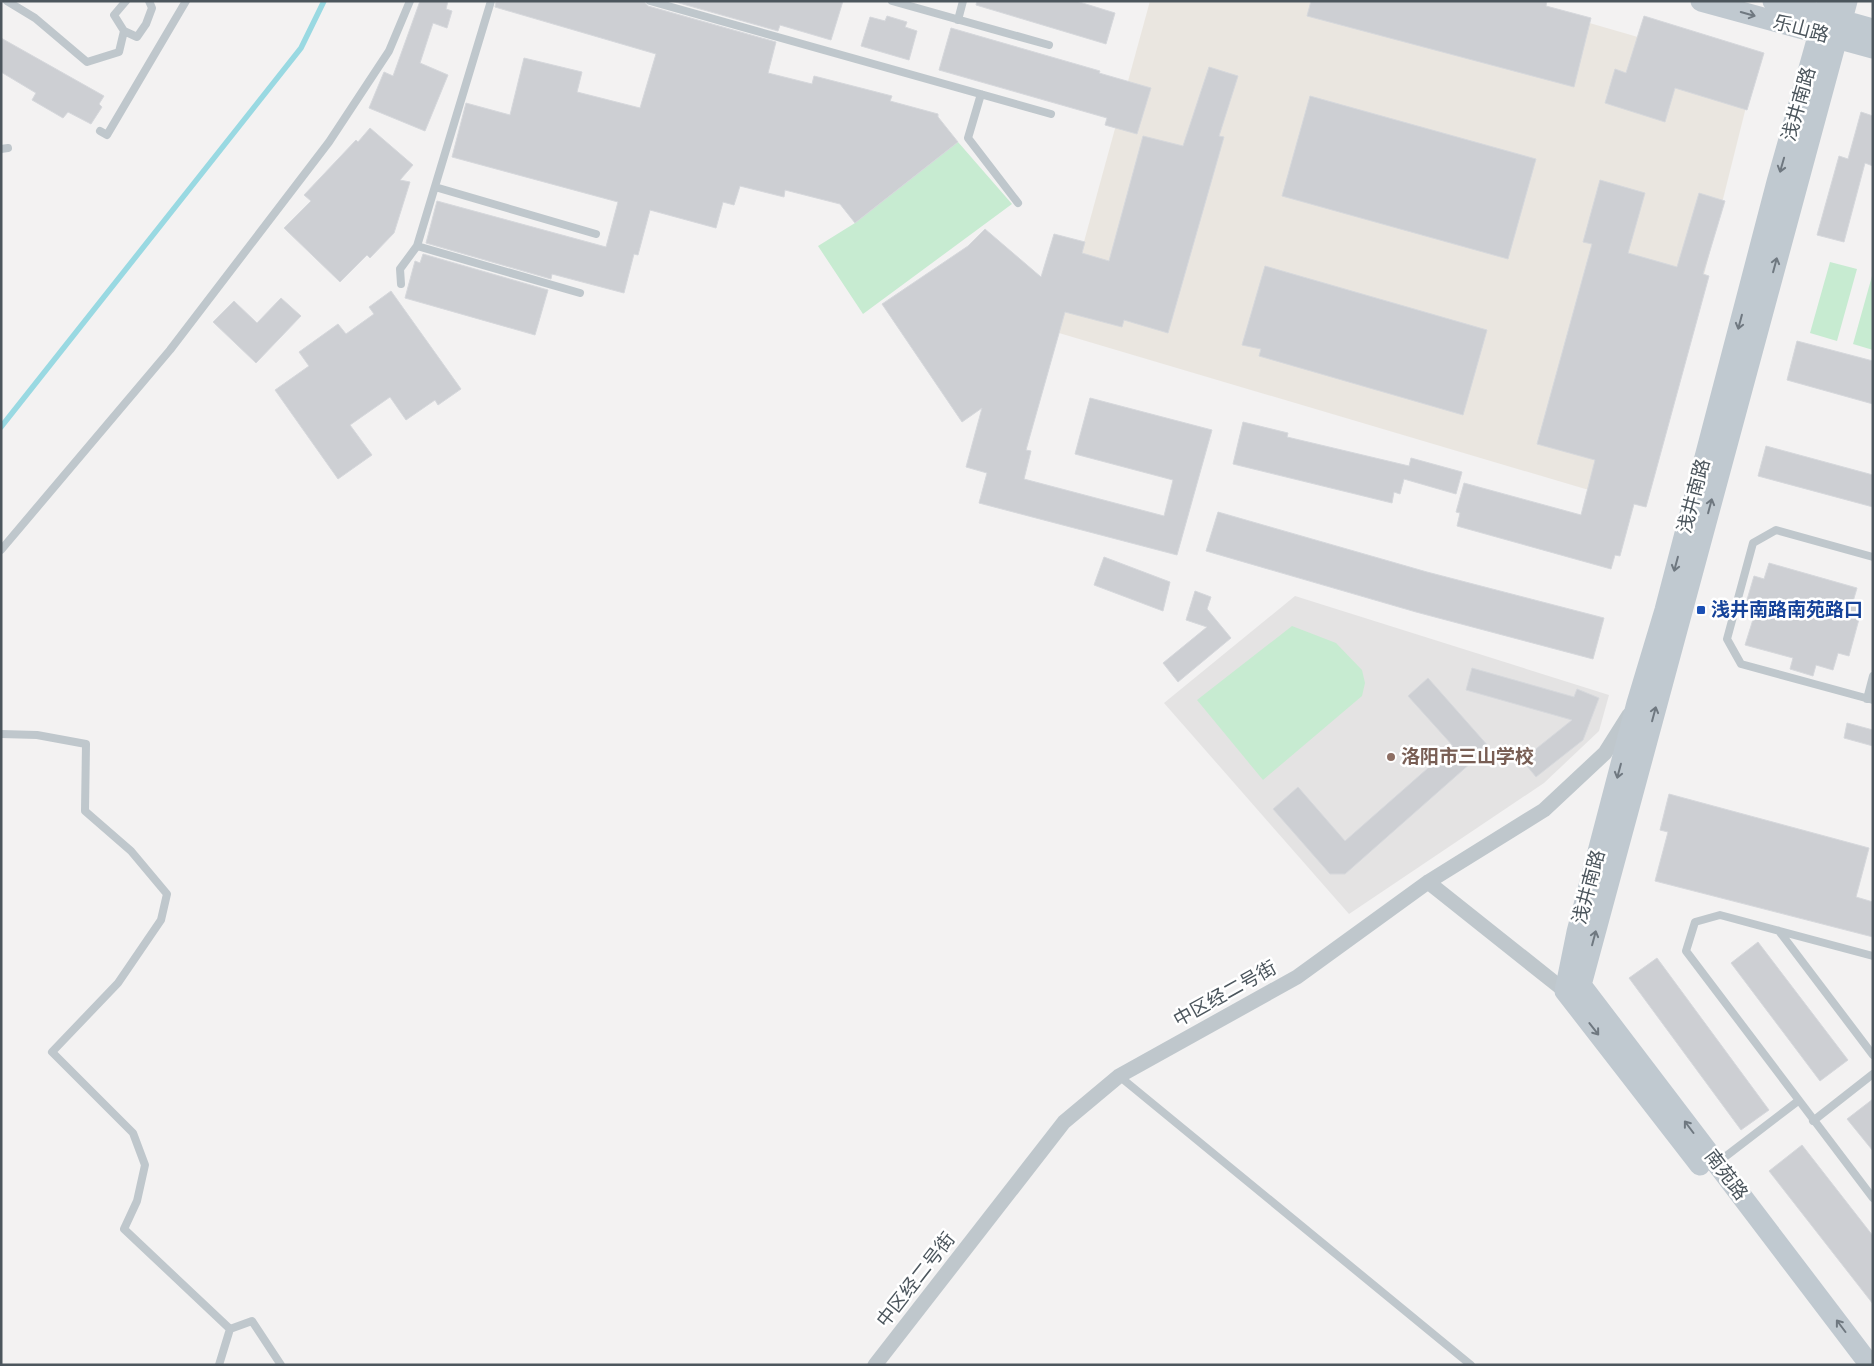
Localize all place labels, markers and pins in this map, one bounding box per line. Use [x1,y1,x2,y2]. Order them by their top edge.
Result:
place label: 浅井南路南苑路口 [1711,598,1863,622]
marker: 浅井南路南苑路口 [1695,604,1707,616]
place label: 洛阳市三山学校 [1401,745,1534,769]
marker: 洛阳市三山学校 [1385,751,1397,763]

